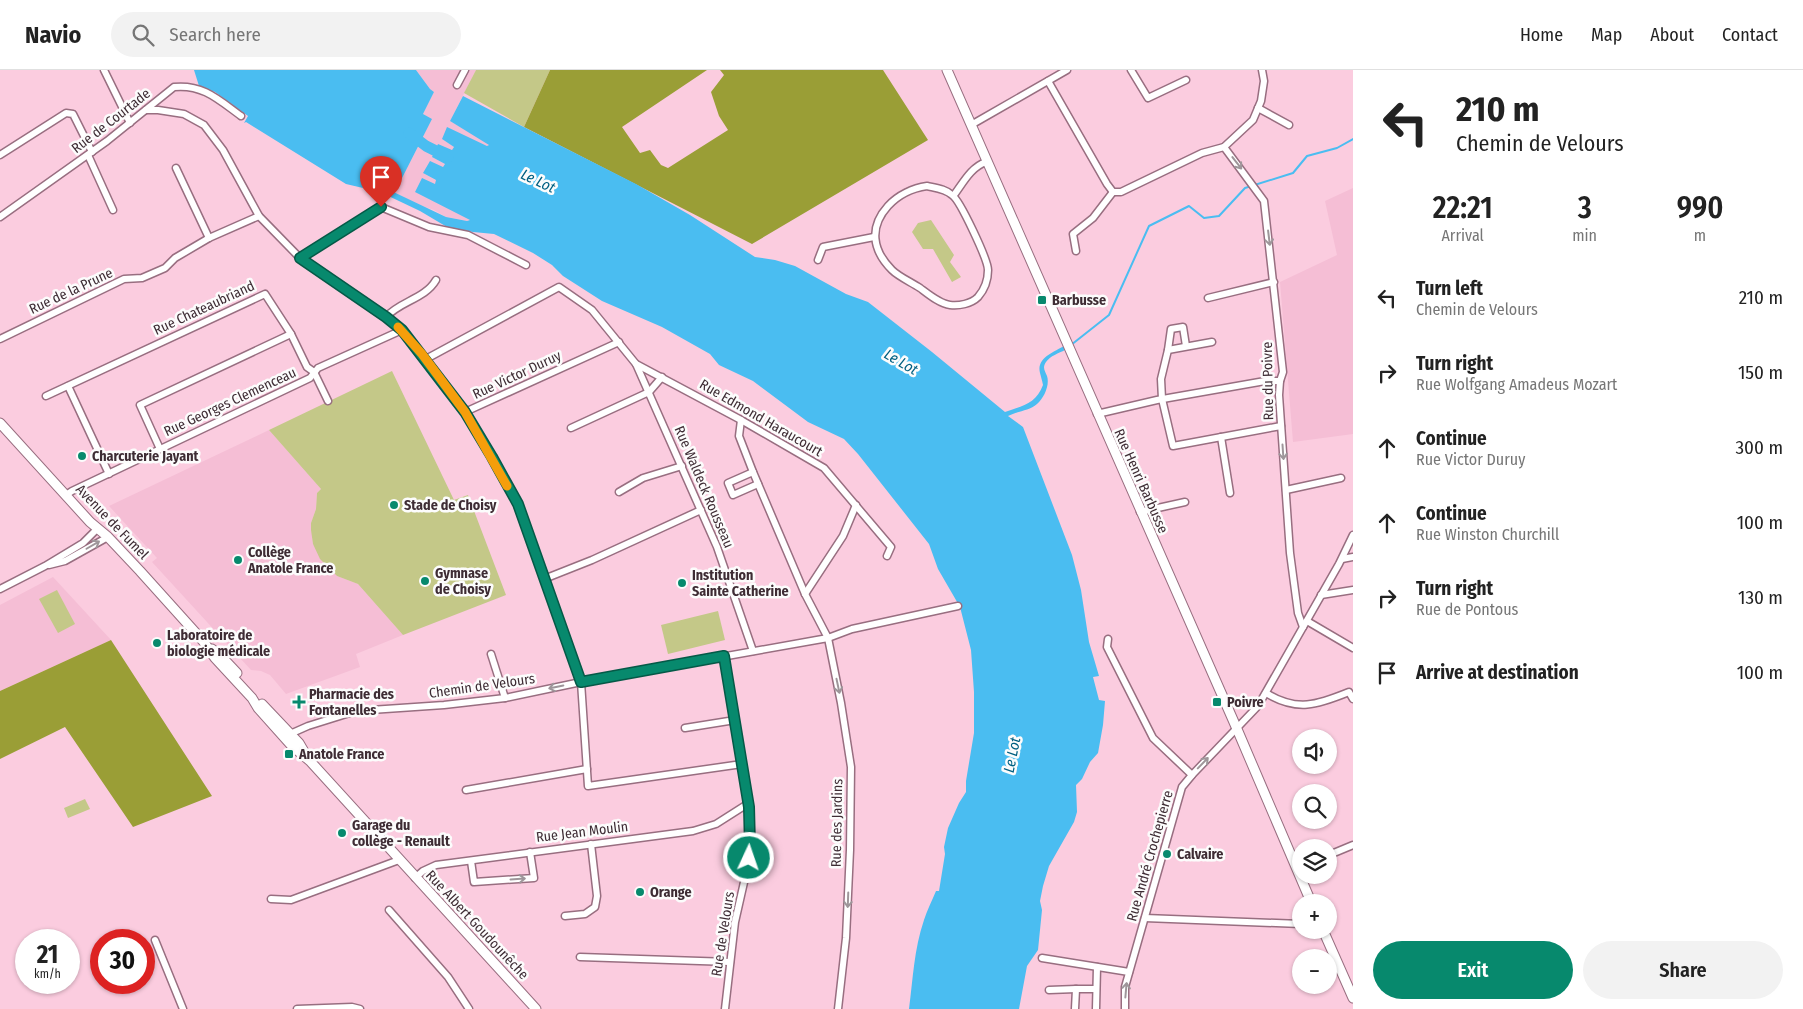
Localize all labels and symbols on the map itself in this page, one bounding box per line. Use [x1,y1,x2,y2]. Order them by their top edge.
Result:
street label: Rue de Courtade [68,85,154,157]
pin [360,156,402,207]
one-way arrow [1231,156,1242,169]
water label: Le Lot [518,165,558,197]
one-way arrow [1264,230,1274,246]
street label: Rue de la Prune [27,264,116,318]
street label: Rue Chateaubriand [151,277,257,339]
place label: Barbusse [1052,292,1106,309]
marker: Barbusse [1036,294,1048,306]
street label: Rue du Poivre [1259,341,1277,421]
water label: Le Lot [881,345,921,379]
street label: Rue Victor Duruy [470,347,565,403]
street label: Rue Georges Clemenceau [161,364,299,440]
street label: Rue Edmond Haraucourt [697,376,826,460]
street label: Rue Waldeck Rousseau [671,424,737,550]
street label: Rue Henri Barbusse [1110,426,1172,536]
one-way arrow [1278,444,1288,460]
place label: Charcuterie Jayant [92,448,200,465]
marker: Charcuterie Jayant [76,450,88,462]
street label: Avenue de Fumel [72,481,152,563]
place label: Stade de Choisy [404,497,497,514]
marker: Stade de Choisy [388,499,400,511]
one-way arrow [85,540,99,550]
place label: Collège Anatole France [247,544,333,577]
marker: Collège Anatole France [232,554,244,566]
place label: Gymnase de Choisy [435,565,491,598]
place label: Institution Sainte Catherine [692,567,789,600]
marker: Gymnase de Choisy [419,575,431,587]
marker: Institution Sainte Catherine [676,577,688,589]
place label: Laboratoire de biologie médicale [167,627,270,660]
marker: Laboratoire de biologie médicale [151,637,163,649]
street label: Chemin de Velours [428,670,536,702]
one-way arrow [834,678,843,694]
one-way arrow [548,683,564,693]
place label: Pharmacie des Fontanelles [309,686,394,719]
place label: Poivre [1227,694,1264,711]
marker: Pharmacie des Fontanelles [293,696,305,708]
marker: Poivre [1211,696,1223,708]
water label: Le Lot [1000,736,1024,774]
place label: Anatole France [298,746,384,763]
marker: Anatole France [283,748,295,760]
one-way arrow [1197,757,1210,769]
street label: Rue des Jardins [828,779,846,867]
street label: Rue André Crochepierre [1123,789,1177,923]
place label: Garage du collège - Renault [352,817,451,850]
street label: Rue Jean Moulin [535,818,629,846]
marker: Garage du collège - Renault [336,827,348,839]
position arrow [722,831,774,883]
place label: Calvaire [1177,846,1223,863]
marker: Calvaire [1161,848,1173,860]
street label: Rue Albert Goudounêche [422,867,532,983]
one-way arrow [509,875,525,884]
place label: Orange [650,884,692,901]
marker: Orange [634,886,646,898]
street label: Rue de Velours [708,890,738,978]
one-way arrow [843,892,852,908]
speed limit sign: 30 [90,929,155,994]
one-way arrow [1121,982,1130,998]

